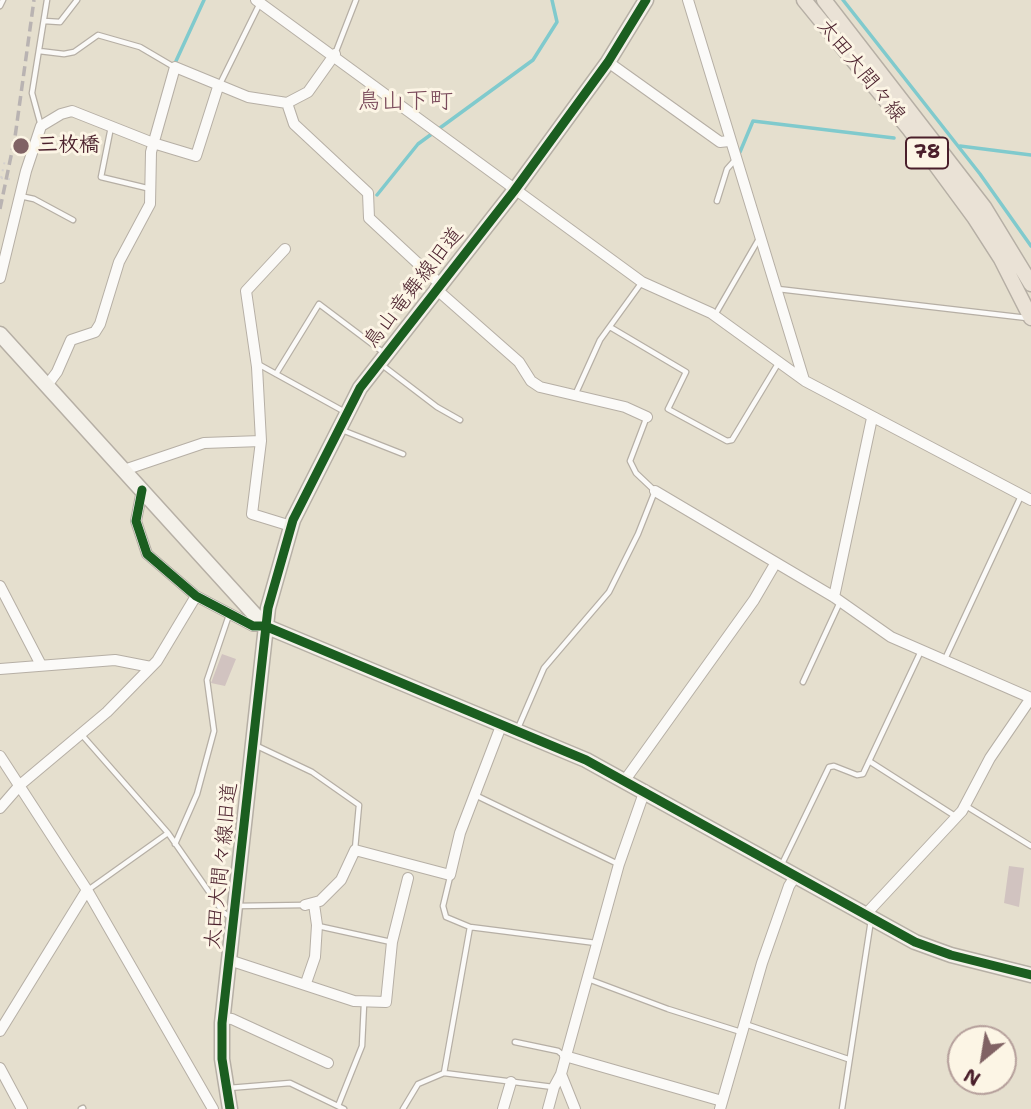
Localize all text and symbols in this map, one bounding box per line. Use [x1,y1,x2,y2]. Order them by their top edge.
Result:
street label: 太田大間々線 [812,14,910,128]
district label: 鳥山下町 [357,88,453,116]
place label: 三枚橋 [37,133,100,159]
marker: 三枚橋 [11,136,31,156]
road number: 78 [906,138,948,168]
street label: 鳥山竜舞線旧道 [359,222,469,354]
street label: 太田大間々線旧道 [201,781,243,951]
north arrow [947,1025,1017,1095]
text: N [959,1062,985,1091]

